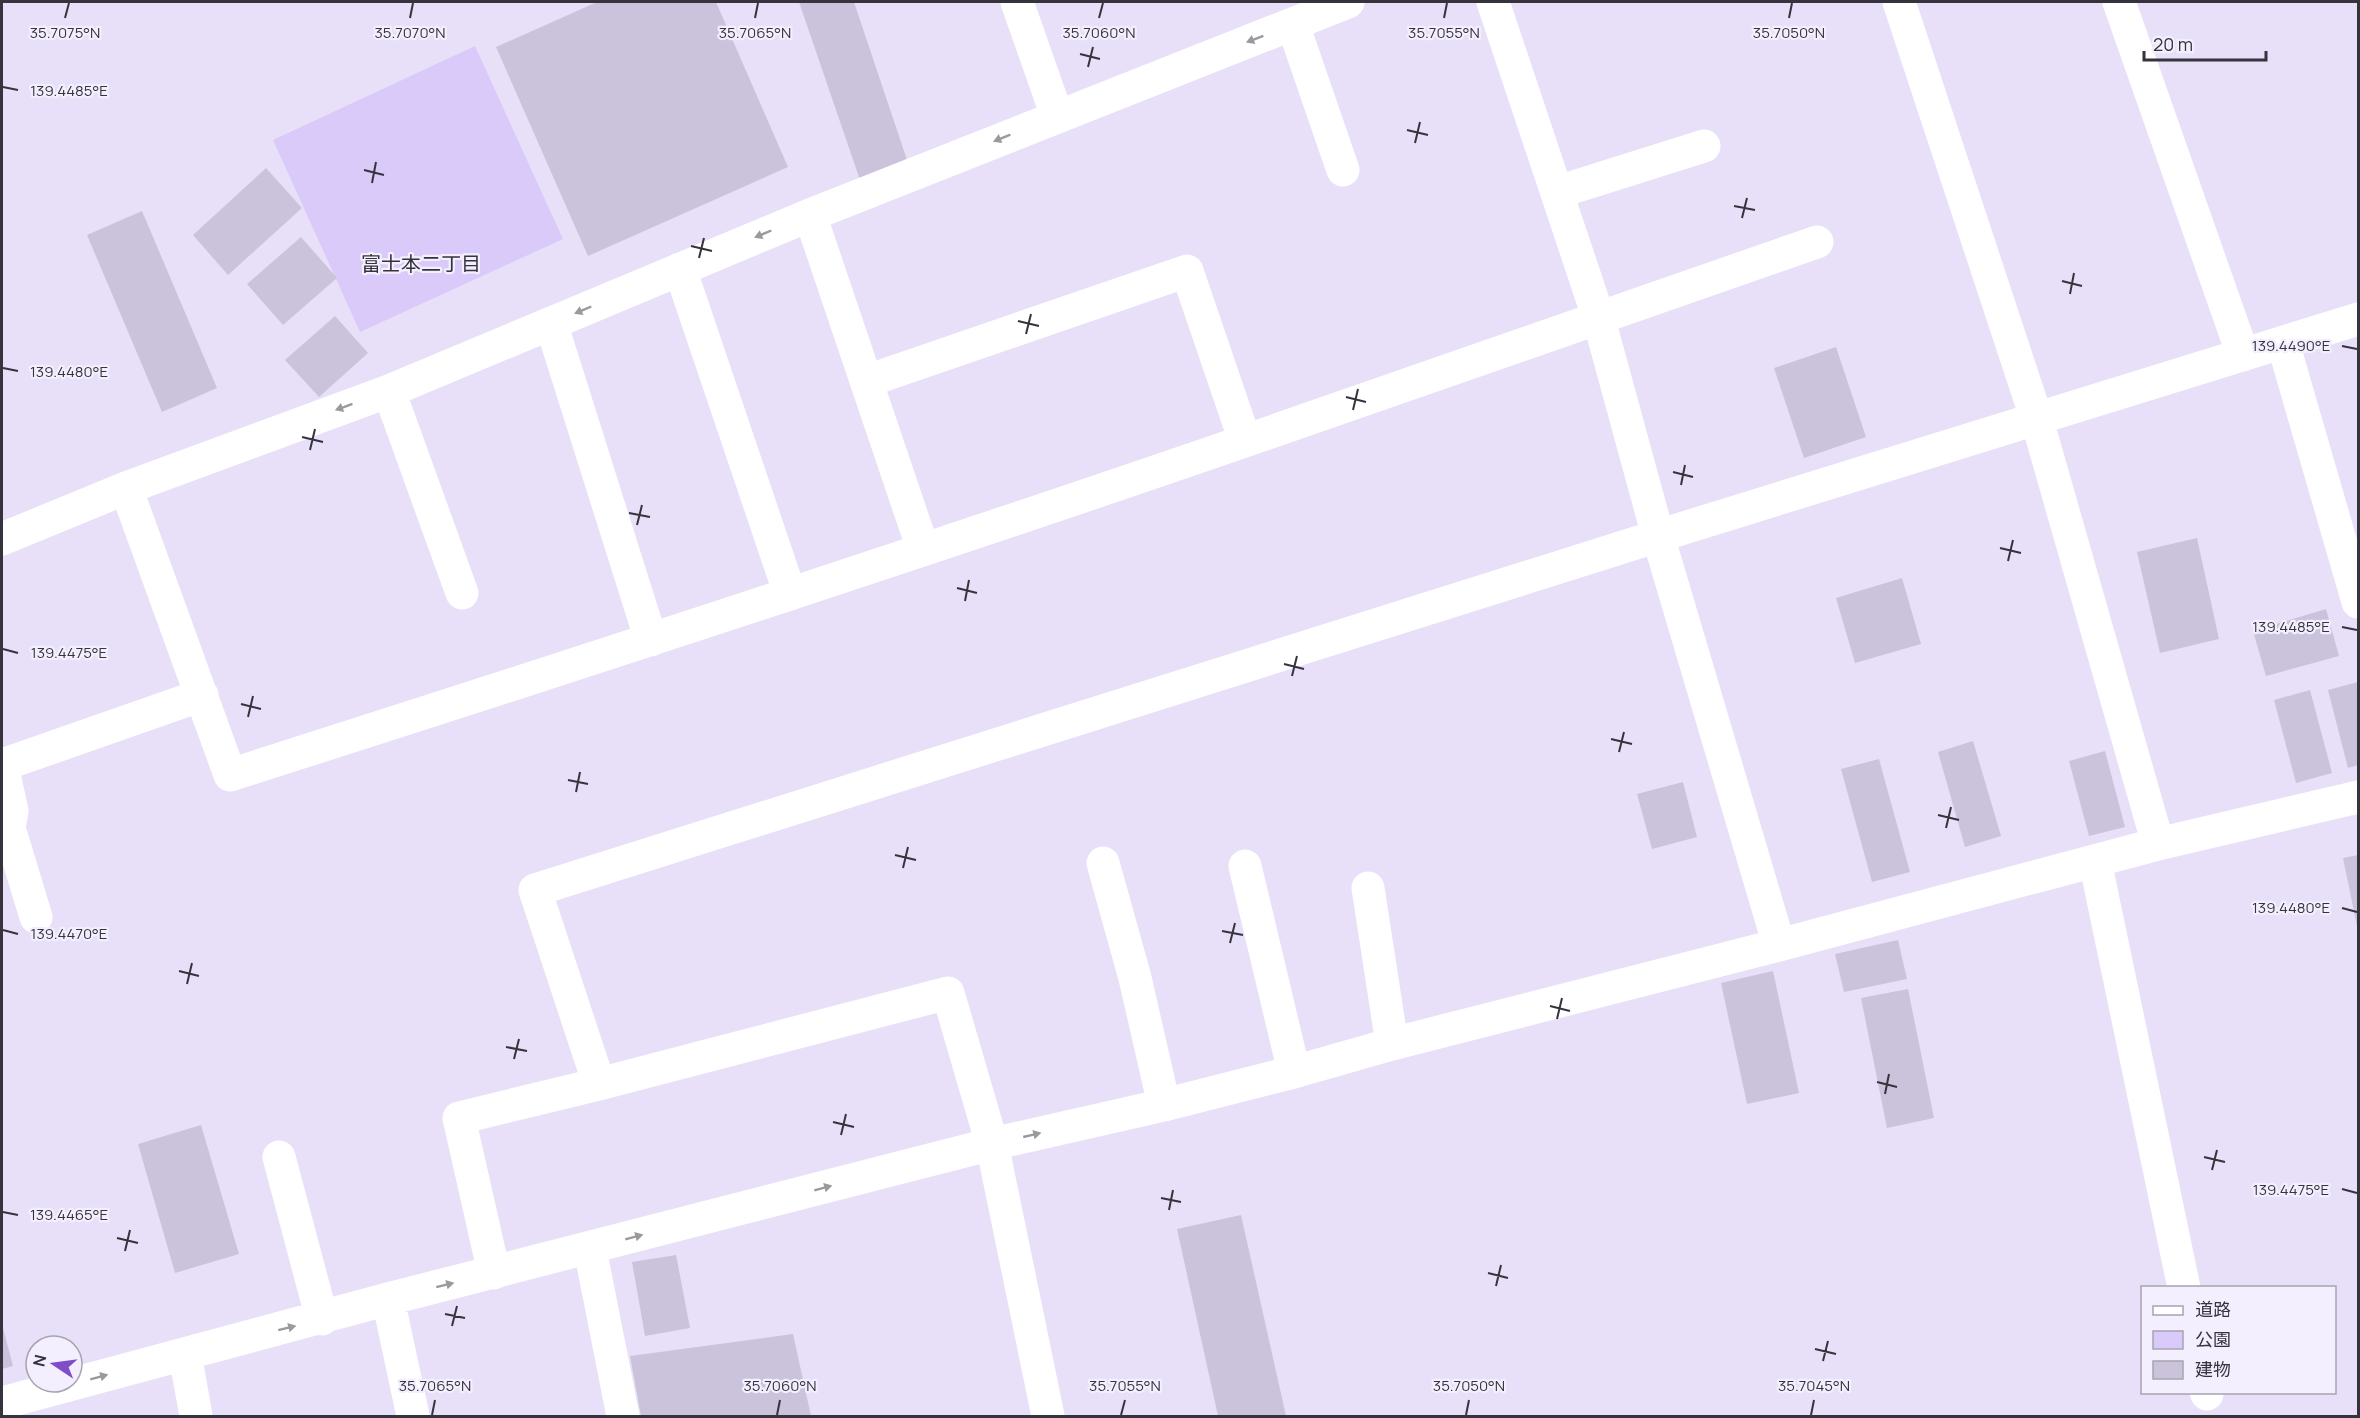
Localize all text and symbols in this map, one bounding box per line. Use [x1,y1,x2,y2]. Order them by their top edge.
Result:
text: 35.7075°N [30,22,100,43]
text: 35.7070°N [374,22,446,43]
text: 35.7065°N [719,22,791,43]
text: 35.7060°N [1063,22,1135,43]
text: 35.7055°N [1408,22,1480,43]
text: 35.7050°N [1753,22,1825,43]
scale bar [2144,24,2266,62]
text: 20 m [2153,32,2193,56]
one-way arrow [1246,35,1264,45]
text: 139.4485°E [30,80,108,101]
one-way arrow [993,134,1011,143]
one-way arrow [754,230,772,239]
district label: 富士本二丁目 [361,250,481,277]
one-way arrow [574,306,592,315]
text: 139.4490°E [2252,335,2330,356]
text: 139.4480°E [30,361,108,382]
one-way arrow [335,403,353,413]
text: 139.4485°E [2252,616,2330,637]
text: 139.4475°E [31,642,107,663]
text: 139.4480°E [2252,897,2330,918]
text: 139.4470°E [31,923,107,944]
one-way arrow [1023,1129,1041,1139]
text: 139.4475°E [2253,1179,2329,1200]
one-way arrow [814,1182,832,1192]
text: 139.4465°E [30,1204,108,1225]
one-way arrow [625,1232,643,1241]
one-way arrow [436,1280,454,1290]
legend [2141,1286,2336,1394]
text: 道路 [2195,1297,2231,1321]
one-way arrow [278,1322,296,1332]
text: 公園 [2195,1327,2231,1351]
north arrow [24,1334,84,1394]
text: N [27,1353,51,1369]
text: 建物 [2195,1357,2231,1381]
one-way arrow [89,1372,108,1382]
text: 35.7065°N [399,1375,471,1396]
text: 35.7060°N [744,1375,816,1396]
text: 35.7055°N [1089,1375,1161,1396]
text: 35.7050°N [1433,1375,1505,1396]
text: 35.7045°N [1778,1375,1850,1396]

